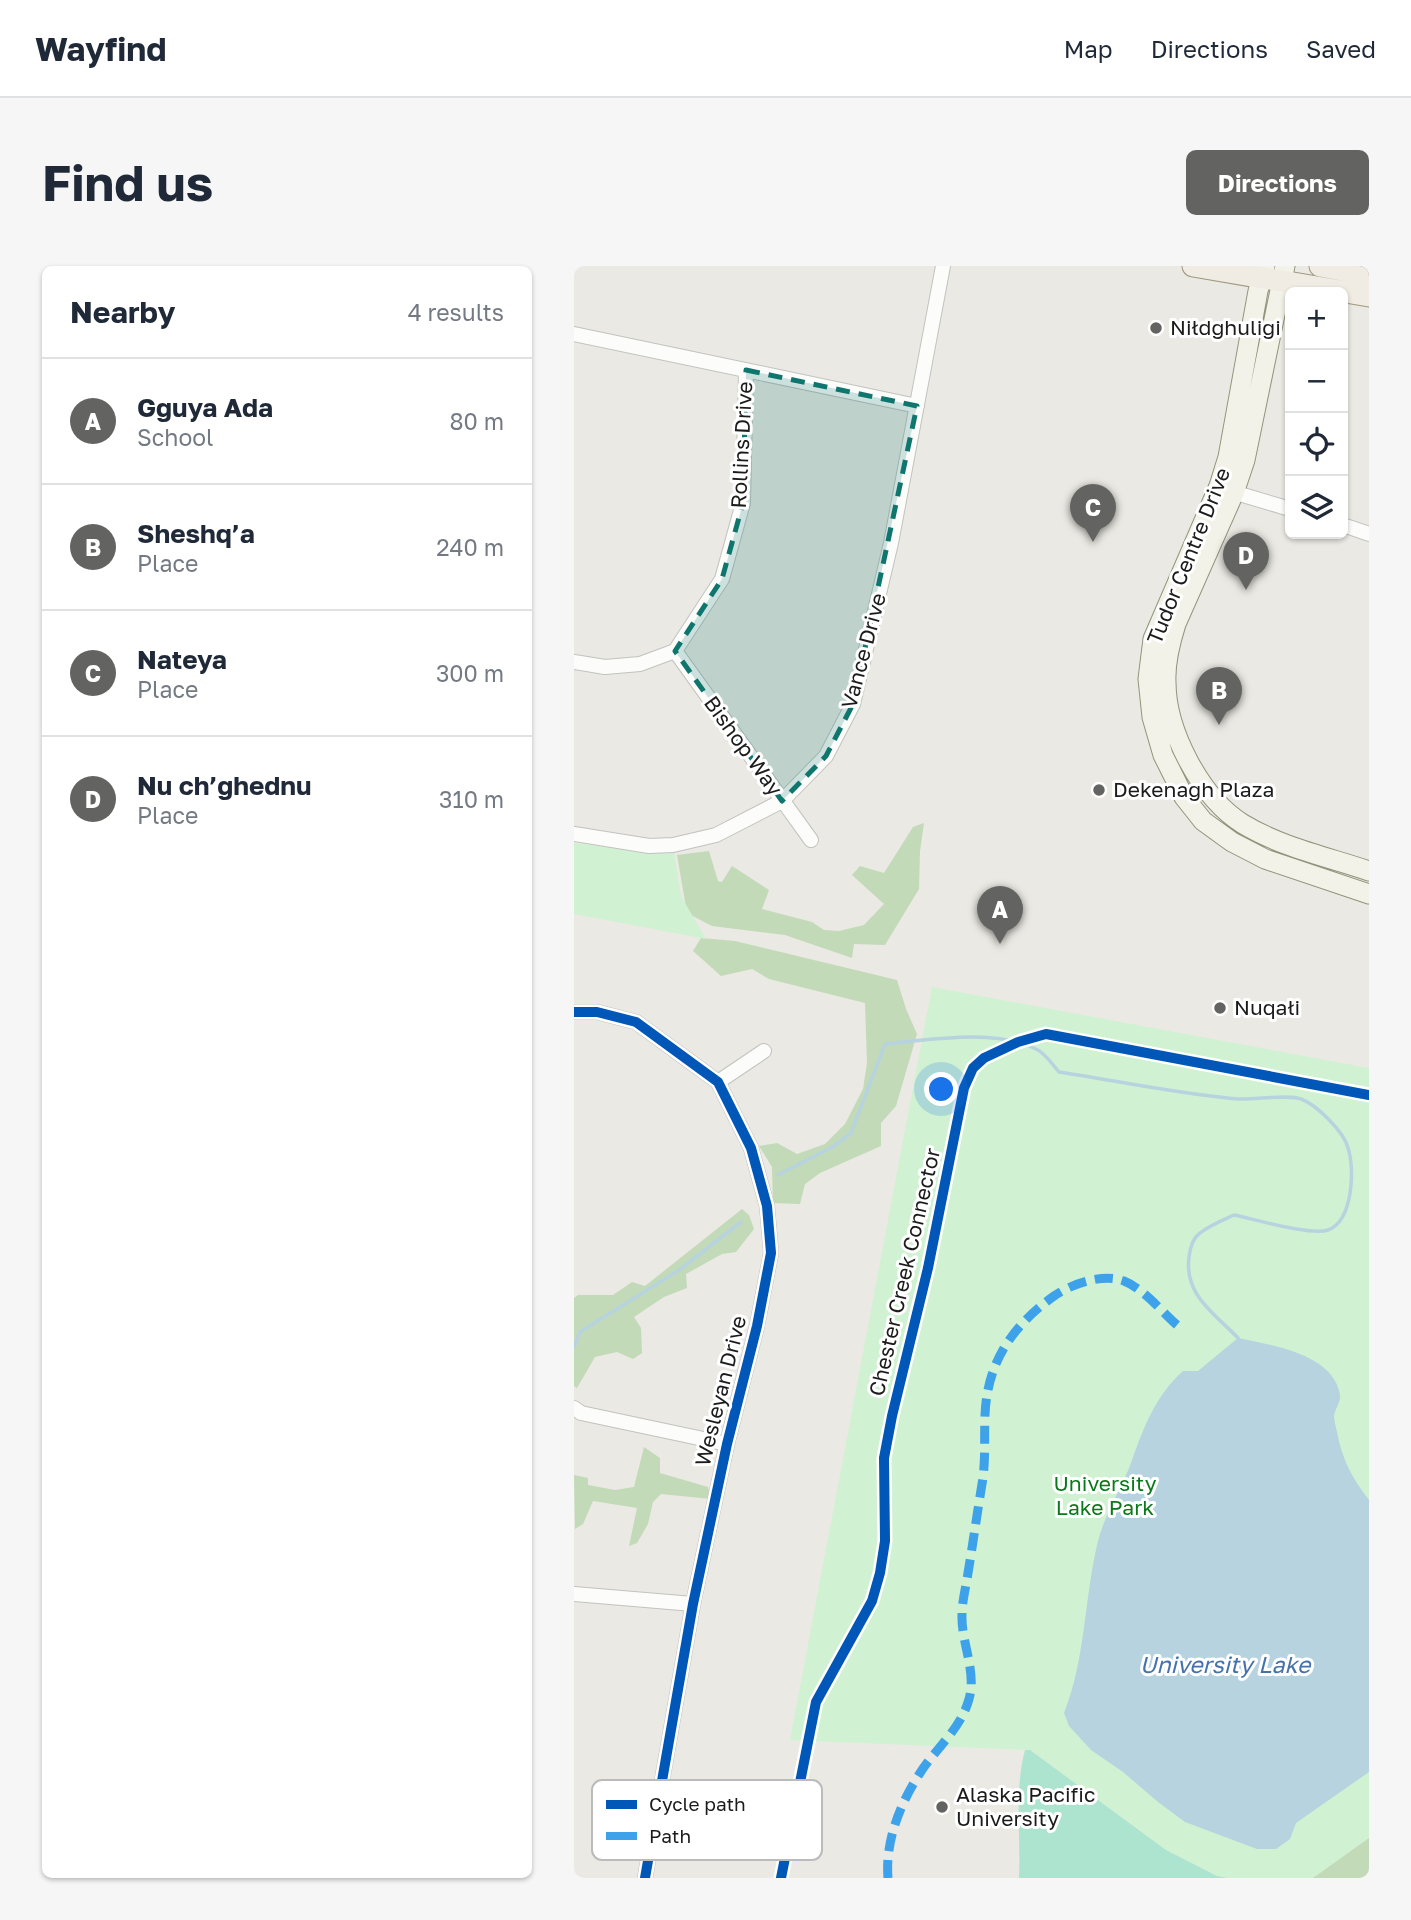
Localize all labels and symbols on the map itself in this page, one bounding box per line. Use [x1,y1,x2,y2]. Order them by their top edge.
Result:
place label: Niłdghuligi [1170,314,1281,340]
marker: Niłdghuligi [1148,320,1164,336]
street label: Rollins Drive [725,381,757,509]
street label: Tudor Centre Drive [1141,464,1235,648]
pin: C [1070,484,1116,542]
pin: D [1223,532,1269,590]
street label: Vance Drive [835,590,891,711]
pin: B [1196,667,1242,725]
street label: Bishop Way [699,690,789,801]
place label: Dekenagh Plaza [1113,776,1274,802]
marker: Dekenagh Plaza [1091,782,1107,798]
pin: A [977,886,1023,944]
place label: Nuqałi [1234,994,1300,1020]
marker: Nuqałi [1212,1000,1228,1016]
your location [924,1072,958,1106]
street label: Chester Creek Connector [863,1145,945,1398]
street label: Wesleyan Drive [689,1313,751,1469]
park label: University Lake Park [1054,1470,1157,1520]
water label: University Lake [1140,1650,1312,1678]
legend [592,1780,822,1860]
place label: Alaska Pacific University [956,1781,1095,1831]
text: Cycle path [649,1792,746,1815]
marker: Alaska Pacific University [934,1799,950,1815]
text: Path [649,1824,691,1847]

